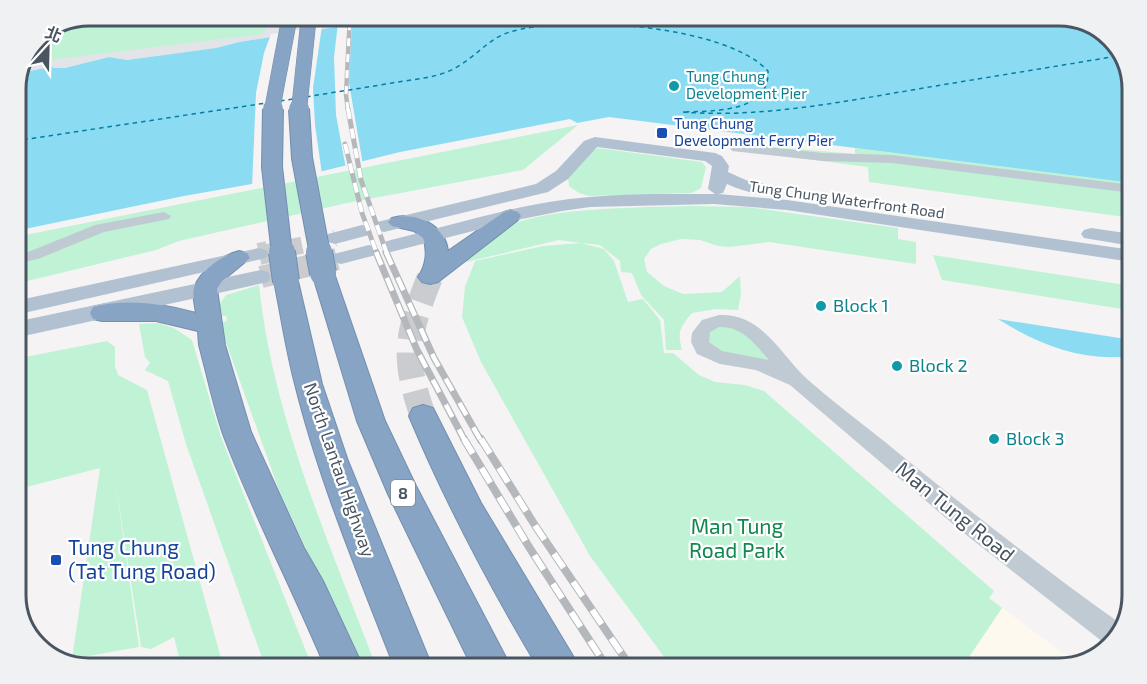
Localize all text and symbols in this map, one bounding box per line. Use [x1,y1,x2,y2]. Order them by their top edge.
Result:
north arrow [18,18,78,78]
text: 北 [43,22,65,45]
place label: Tung Chung Development Pier [686,67,807,102]
marker: Tung Chung Development Pier [667,79,681,93]
place label: Tung Chung Development Ferry Pier [674,114,834,149]
marker: Tung Chung Development Ferry Pier [655,126,669,140]
street label: Tung Chung Waterfront Road [748,176,946,222]
place label: Block 1 [833,294,889,316]
marker: Block 1 [814,299,828,313]
place label: Block 2 [909,354,968,376]
marker: Block 2 [890,359,904,373]
street label: North Lantau Highway [300,379,380,560]
place label: Block 3 [1006,427,1065,449]
marker: Block 3 [987,432,1001,446]
street label: Man Tung Road [891,455,1020,566]
road number: 8 [391,480,415,506]
park label: Man Tung Road Park [689,513,785,562]
place label: Tung Chung (Tat Tung Road) [68,534,216,583]
marker: Tung Chung (Tat Tung Road) [49,553,63,567]

